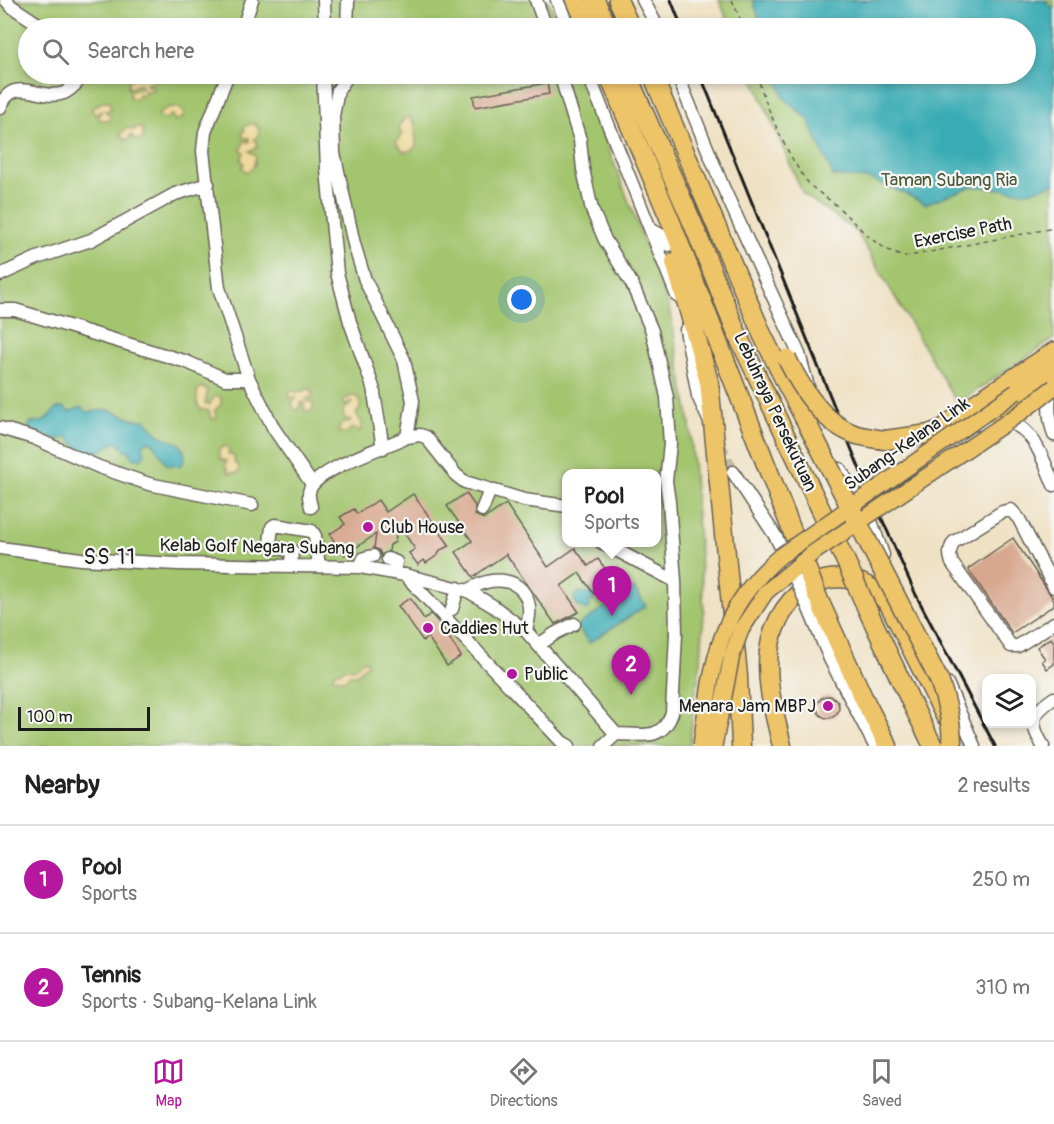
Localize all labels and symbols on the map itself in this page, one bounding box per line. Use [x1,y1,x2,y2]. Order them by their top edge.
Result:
park label: Taman Subang Ria [881,169,1017,192]
street label: Exercise Path [912,212,1014,254]
your location [507,285,536,314]
street label: Lebuhraya Persekutuan [728,329,822,495]
street label: Subang-Kelana Link [840,392,975,496]
place label: Club House [380,516,464,539]
marker: Club House [361,520,375,534]
street label: Kelab Golf Negara Subang [159,534,355,560]
district label: SS 11 [84,544,136,571]
pin: 1 [592,566,632,616]
place label: Caddies Hut [440,617,530,640]
marker: Caddies Hut [421,621,435,635]
pin: 2 [612,646,650,695]
place label: Public [524,663,568,686]
marker: Public [505,667,519,681]
place label: Menara Jam MBPJ [679,695,816,718]
marker: Menara Jam MBPJ [821,699,835,713]
scale bar [18,704,150,732]

